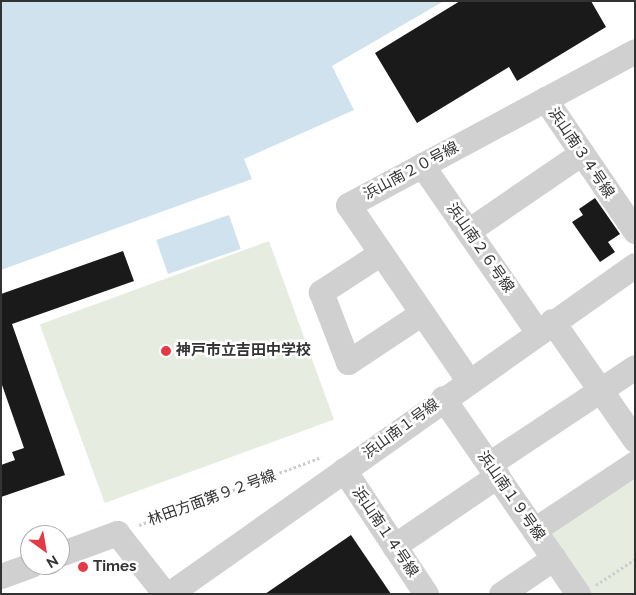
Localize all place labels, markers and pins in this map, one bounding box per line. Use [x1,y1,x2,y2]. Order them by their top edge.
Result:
place label: 神戸市立吉田中学校 [176,342,311,360]
marker: 神戸市立吉田中学校 [160,345,172,357]
place label: Times [93,558,136,576]
marker: Times [77,561,89,573]

